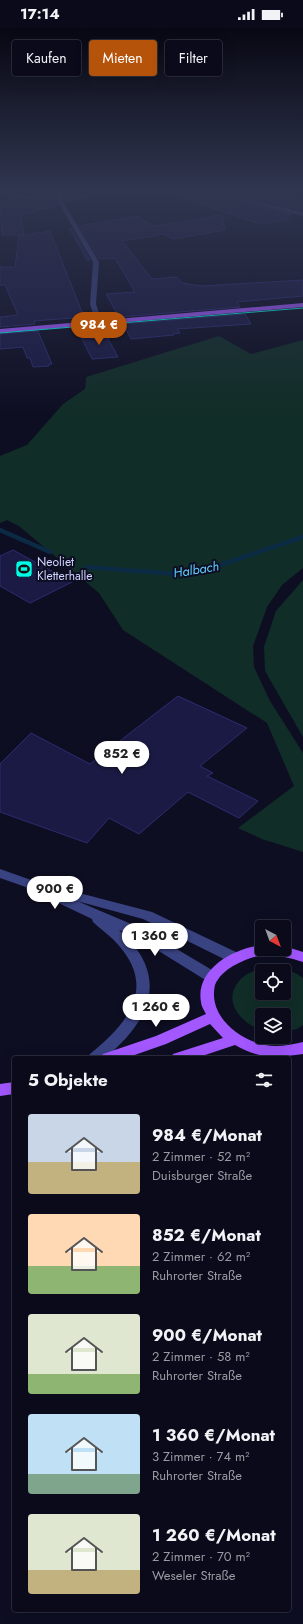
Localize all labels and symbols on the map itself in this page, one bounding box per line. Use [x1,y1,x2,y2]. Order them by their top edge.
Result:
pin: 984 € [71,312,127,346]
place label: Neoliet Kletterhalle [37,553,93,585]
water label: Halbach [172,556,221,582]
sports icon: Neoliet Kletterhalle [14,559,34,579]
pin: 852 € [94,741,150,775]
pin: 900 € [27,876,83,910]
north arrow [255,920,291,956]
pin: 1 360 € [118,923,192,957]
pin: 1 260 € [119,994,193,1028]

